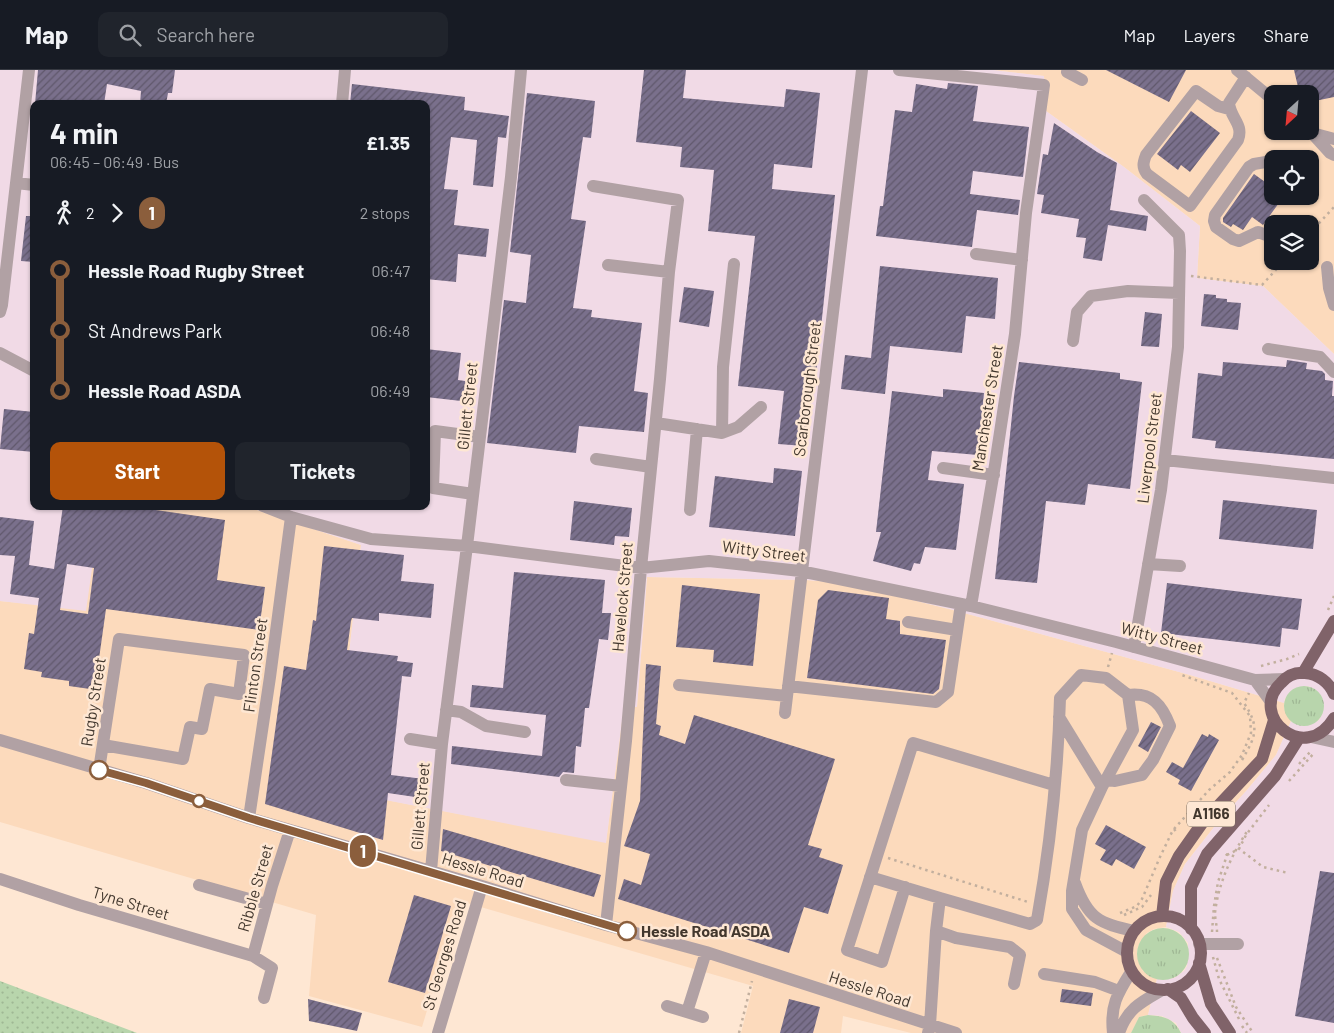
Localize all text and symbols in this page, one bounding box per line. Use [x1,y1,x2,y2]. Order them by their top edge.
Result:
search box [98,12,448,57]
text: Map [25,20,68,49]
icon: search [116,21,144,49]
text: Search here [156,23,255,46]
text: Map [1123,24,1155,46]
text: Layers [1183,24,1236,46]
text: Share [1264,24,1309,46]
north arrow [1264,85,1319,140]
map controls [1264,85,1319,270]
text: 4 min [50,116,118,150]
text: £1.35 [366,131,410,154]
button: locate [1264,150,1319,205]
text: 06:45 – 06:49 · Bus [50,152,179,171]
icon: walk [50,199,78,227]
icon: forward [103,199,131,227]
text: 1 [149,202,155,224]
text: 2 [86,203,95,222]
text: 2 stops [360,203,410,222]
button: layers [1264,215,1319,270]
text: Hessle Road Rugby Street [88,259,304,282]
text: 06:47 [371,261,410,280]
text: St Andrews Park [88,319,222,342]
street label: Scarborough Street [789,320,824,458]
text: 06:48 [370,321,410,340]
street label: Manchester Street [967,343,1006,473]
street label: Gillett Street [452,361,481,451]
text: Hessle Road ASDA [88,379,242,402]
text: 06:49 [370,381,410,400]
street label: Liverpool Street [1132,391,1165,504]
button: Start [50,442,225,500]
button: Tickets [235,442,410,500]
street label: Witty Street [721,536,807,565]
street label: Havelock Street [607,541,636,653]
street label: Flinton Street [238,616,271,713]
street label: Witty Street [1119,617,1205,658]
street label: Rugby Street [76,656,109,748]
unlabelled marker [89,760,109,780]
street label: Gillett Street [406,761,433,851]
unlabelled marker [192,794,206,808]
road number: A1166 [1187,802,1235,826]
line badge: 1 [347,835,379,867]
text: 1 [360,840,366,862]
street label: Ribble Street [233,842,276,934]
street label: Hessle Road [440,848,526,891]
street label: Tyne Street [90,882,172,923]
street label: St Georges Road [418,897,469,1012]
marker: Hessle Road ASDA [617,921,637,941]
place label: Hessle Road ASDA [641,921,771,940]
street label: Hessle Road [827,966,913,1011]

